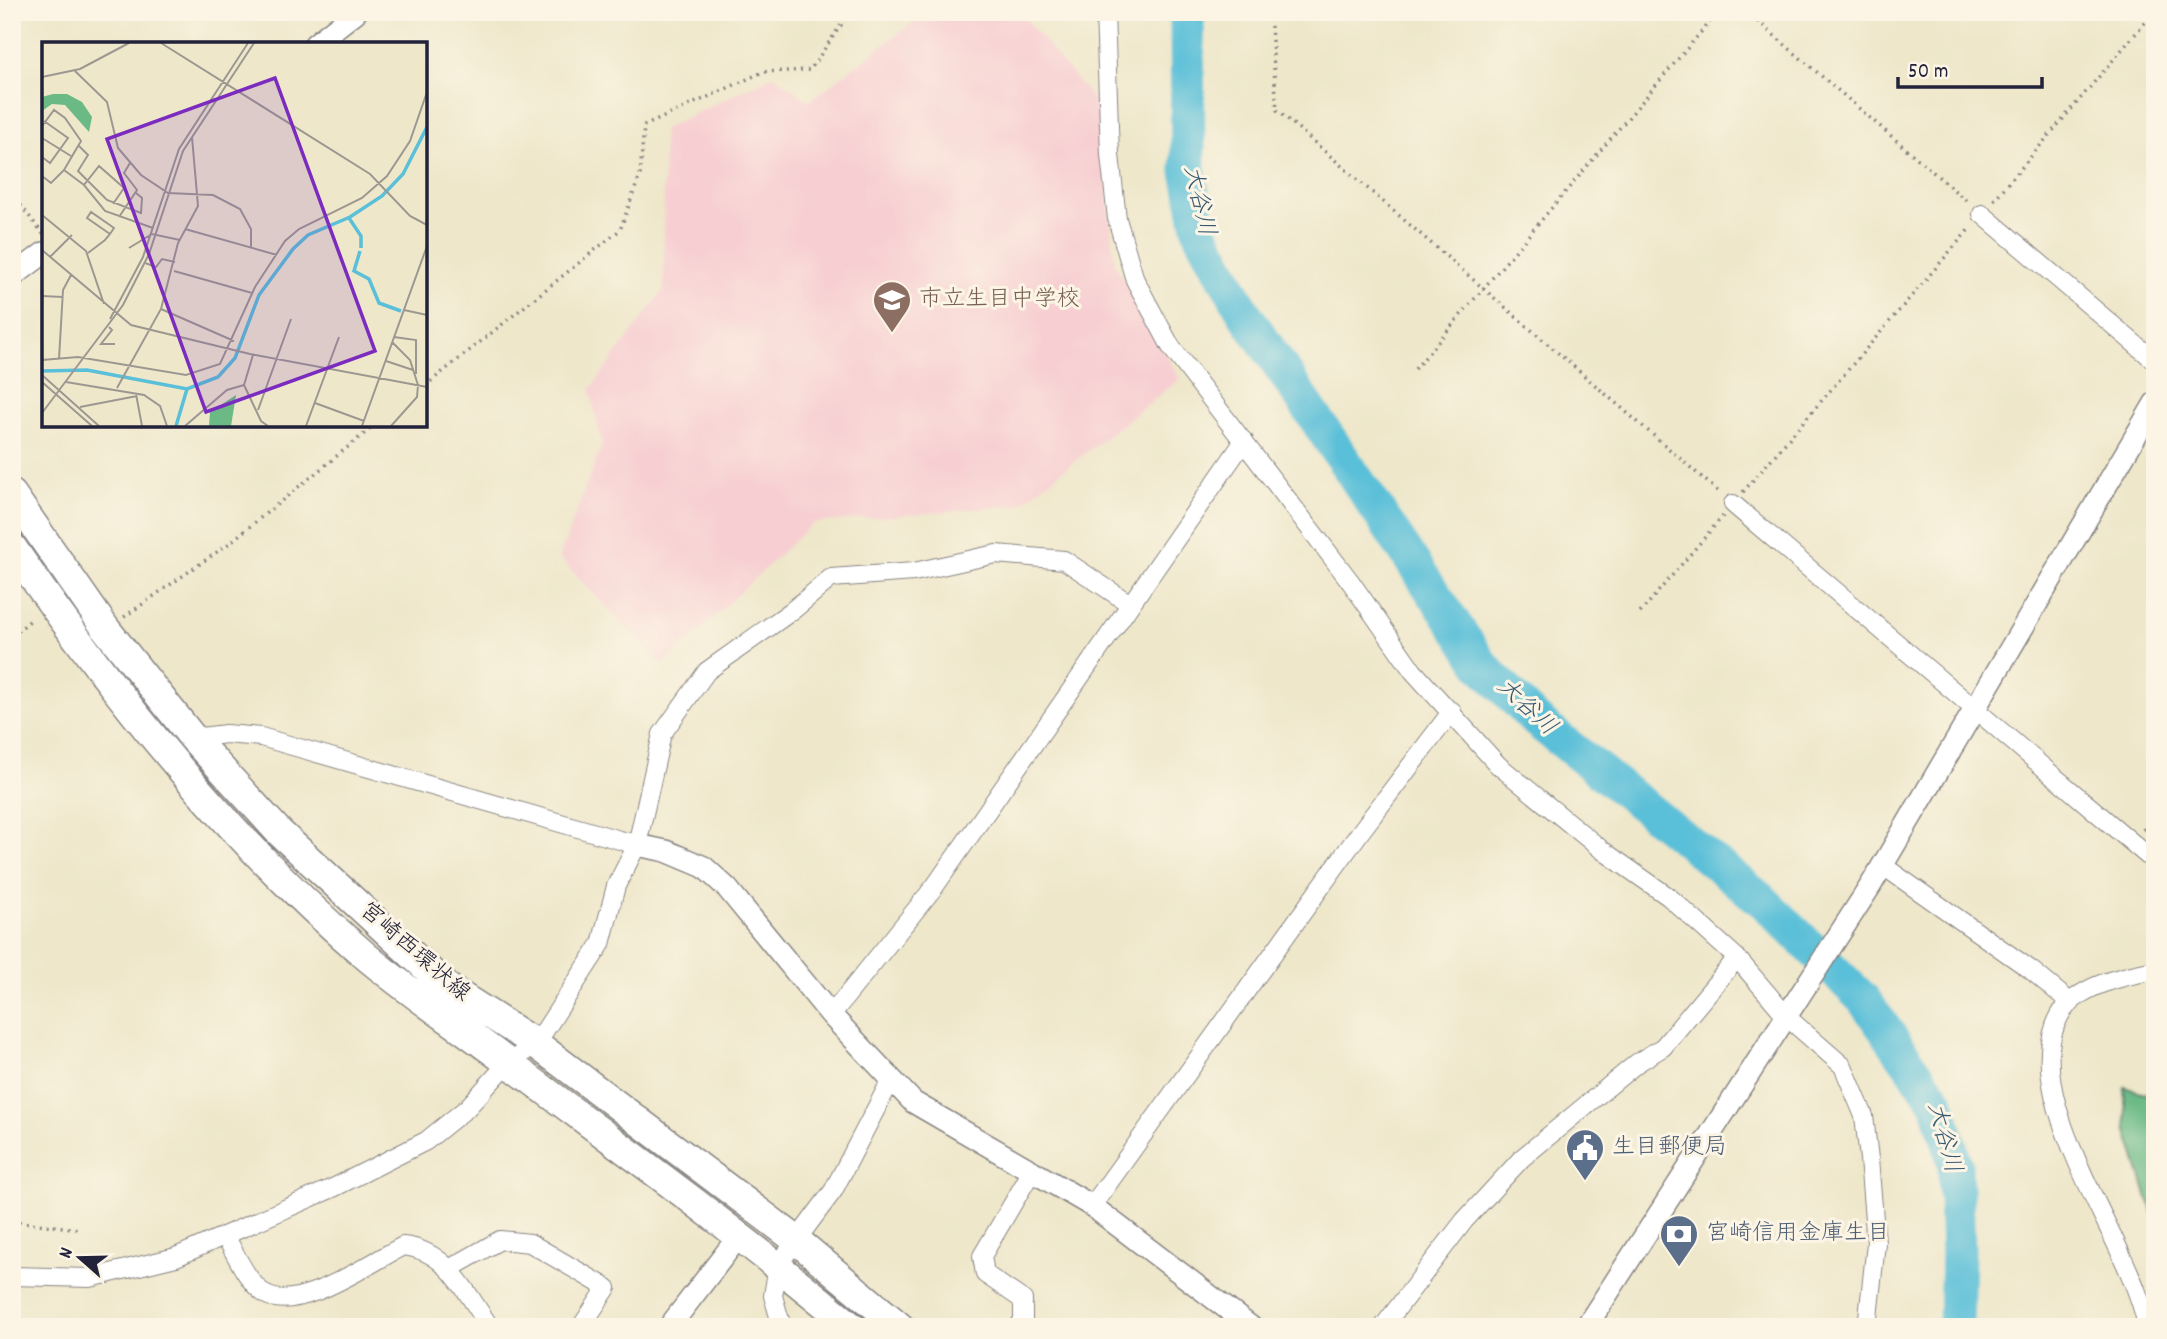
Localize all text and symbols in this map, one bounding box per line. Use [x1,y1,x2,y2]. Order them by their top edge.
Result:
inset map [42,42,427,427]
scale bar [1898,46,2041,90]
text: 50 m [1908,58,1948,88]
water label: 大谷川 [1173,162,1223,240]
school or university icon: 市立生目中学校 [871,279,913,334]
place label: 市立生目中学校 [919,284,1080,317]
water label: 大谷川 [1488,671,1564,745]
street label: 宮崎西環状線 [351,895,477,1011]
water label: 大谷川 [1917,1099,1969,1177]
public building icon: 生目郵便局 [1564,1127,1606,1182]
place label: 生目郵便局 [1612,1132,1727,1165]
bank icon: 宮崎信用金庫生目 [1658,1213,1700,1268]
place label: 宮崎信用金庫生目 [1706,1218,1890,1251]
north arrow [46,1224,116,1294]
text: N [53,1244,82,1262]

